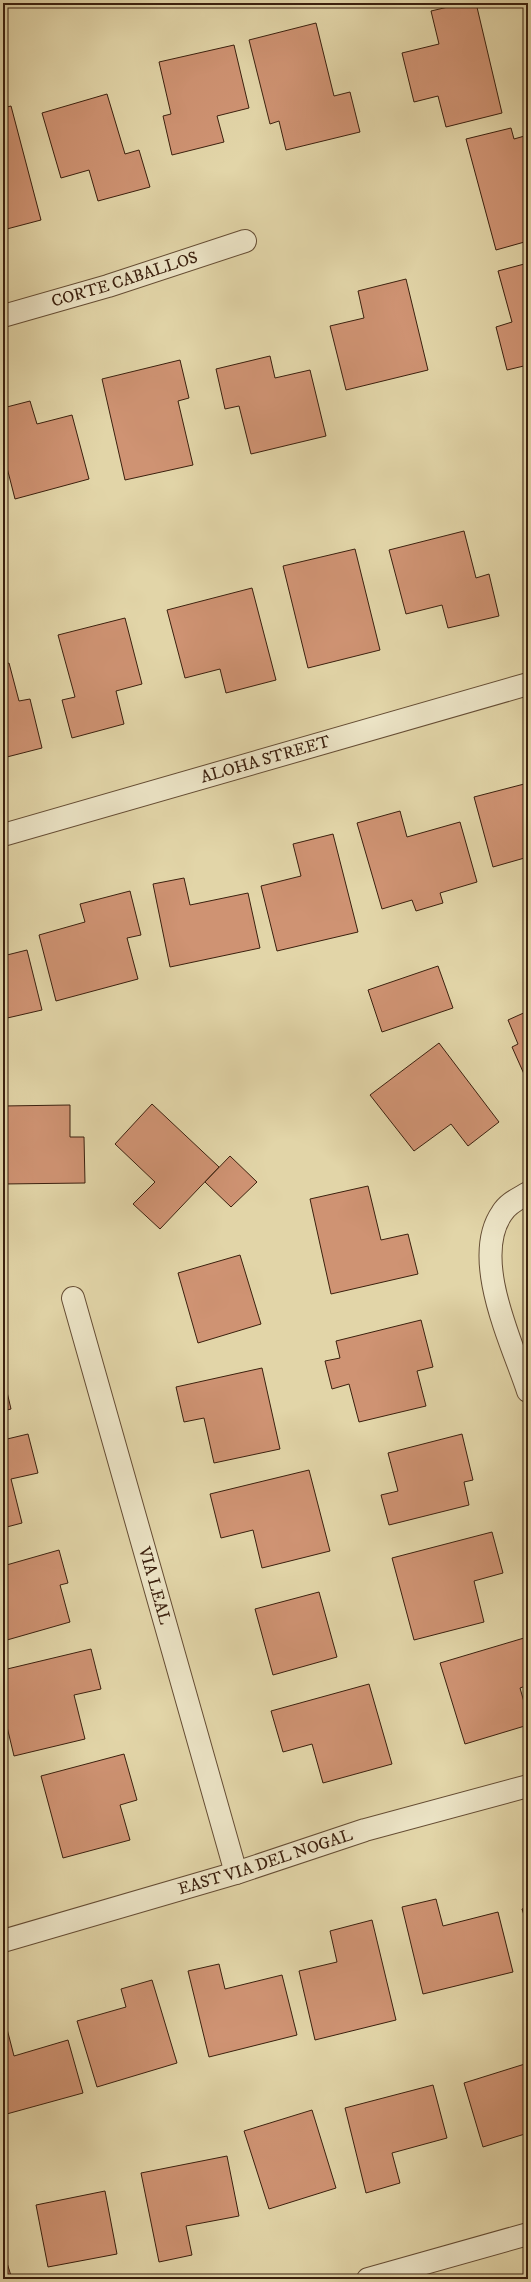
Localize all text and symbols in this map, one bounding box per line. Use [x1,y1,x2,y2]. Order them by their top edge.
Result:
street label: CORTE CABALLOS [49,246,201,313]
street label: ALOHA STREET [198,730,333,789]
street label: VIA LEAL [133,1543,176,1627]
street label: EAST VIA DEL NOGAL [176,1824,355,1900]

